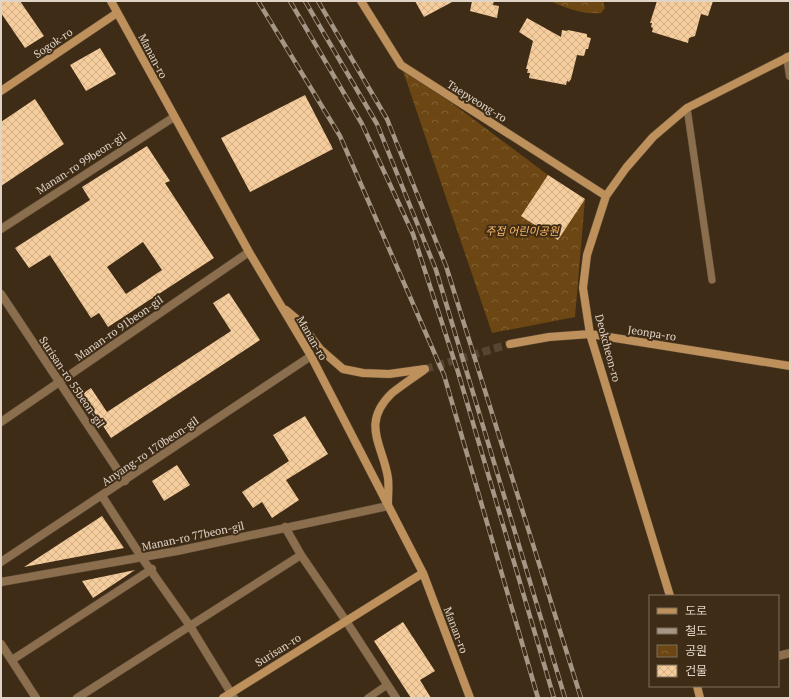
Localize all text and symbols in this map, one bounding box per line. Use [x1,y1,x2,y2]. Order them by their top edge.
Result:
street label: Sogok-ro [31,25,75,61]
street label: Manan-ro [135,31,171,81]
street label: Taepyeong-ro [445,77,509,125]
street label: Manan-ro 99beon-gil [33,129,129,197]
park label: 주접 어린이공원 [485,224,560,238]
street label: Manan-ro 91beon-gil [72,292,166,364]
street label: Manan-ro [294,313,330,363]
street label: Deokcheon-ro [592,313,624,383]
street label: Jeonpa-ro [627,322,677,344]
street label: Surisan-ro 55beon-gil [36,334,108,430]
street label: Anyang-ro 170beon-gil [99,413,201,489]
street label: Manan-ro 77beon-gil [141,518,245,554]
legend [649,595,779,687]
text: 도로 [685,603,707,618]
street label: Manan-ro [441,605,471,655]
text: 철도 [685,623,707,638]
street label: Surisan-ro [252,630,304,670]
text: 공원 [685,643,707,658]
text: 건물 [685,663,707,678]

